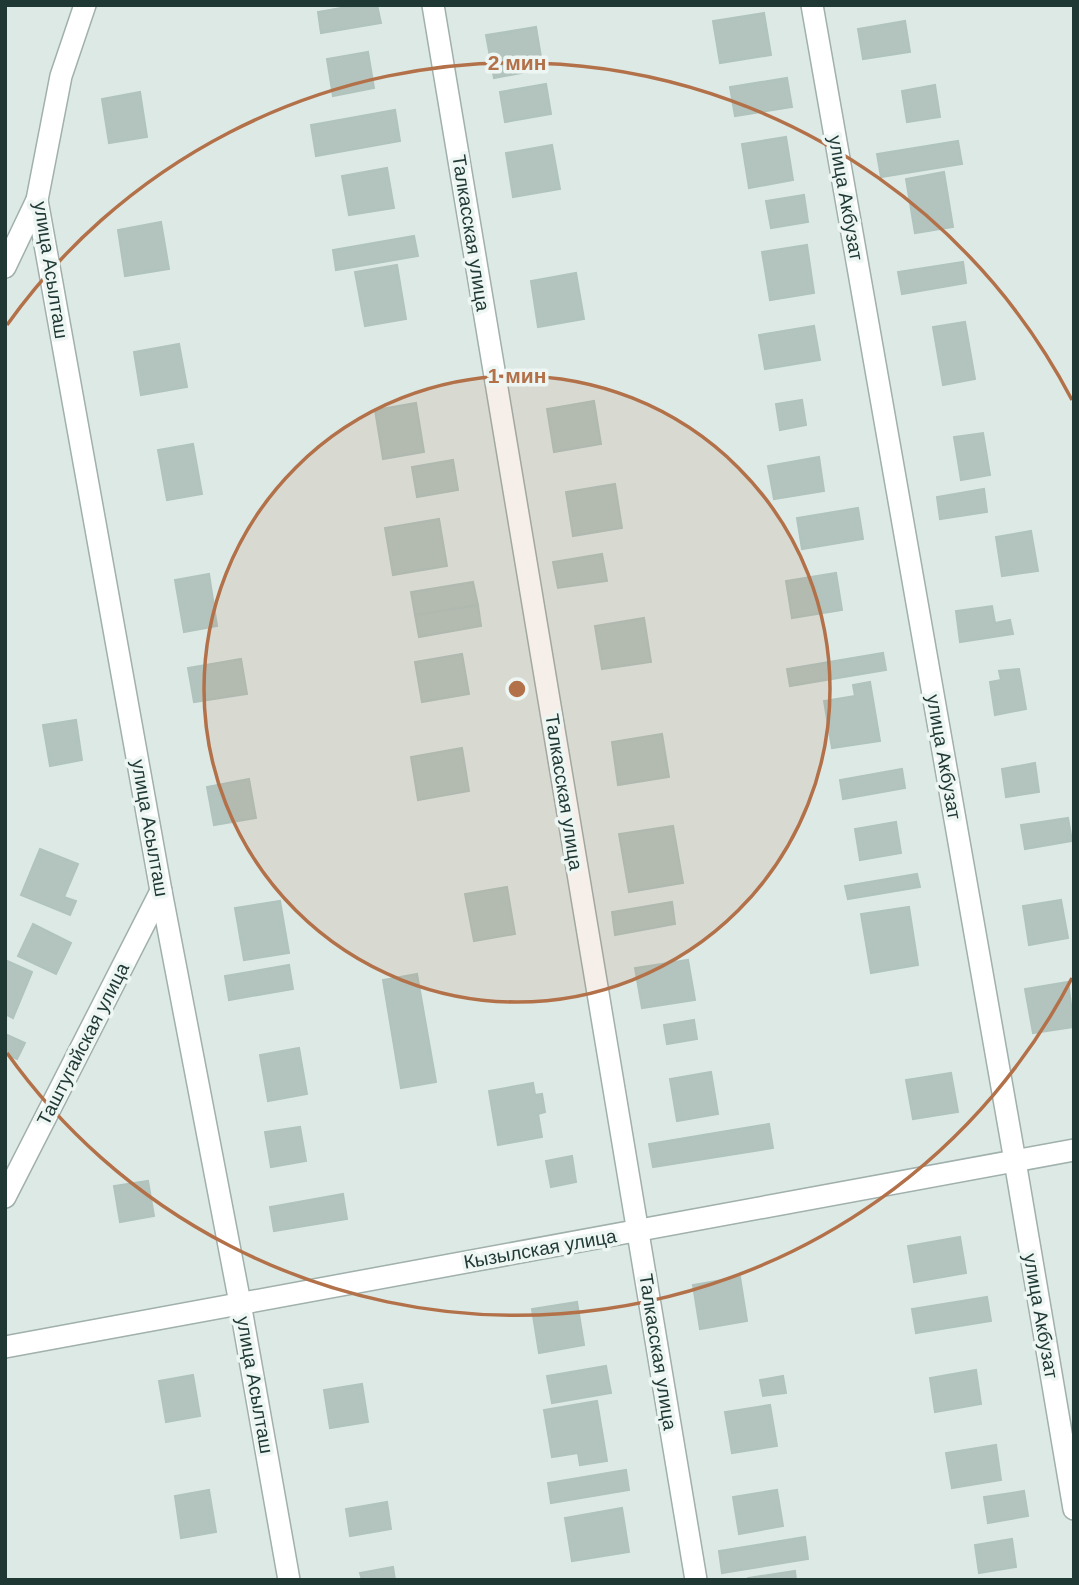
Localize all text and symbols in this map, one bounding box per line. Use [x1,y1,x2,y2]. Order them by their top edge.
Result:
text: 2 мин [488,51,546,74]
street label: улица Акбузат [825,134,867,262]
street label: Талкасская улица [448,153,494,313]
street label: улица Асылташ [30,200,72,340]
text: 1 мин [488,364,546,387]
centre of rings [505,677,529,701]
street label: улица Акбузат [923,693,965,821]
street label: Талкасская улица [541,712,587,872]
street label: улица Асылташ [128,758,172,898]
street label: Таштугайская улица [33,959,133,1129]
street label: Кызылская улица [462,1225,618,1273]
street label: улица Акбузат [1020,1252,1062,1380]
street label: Талкасская улица [635,1272,681,1432]
street label: улица Асылташ [233,1315,277,1455]

